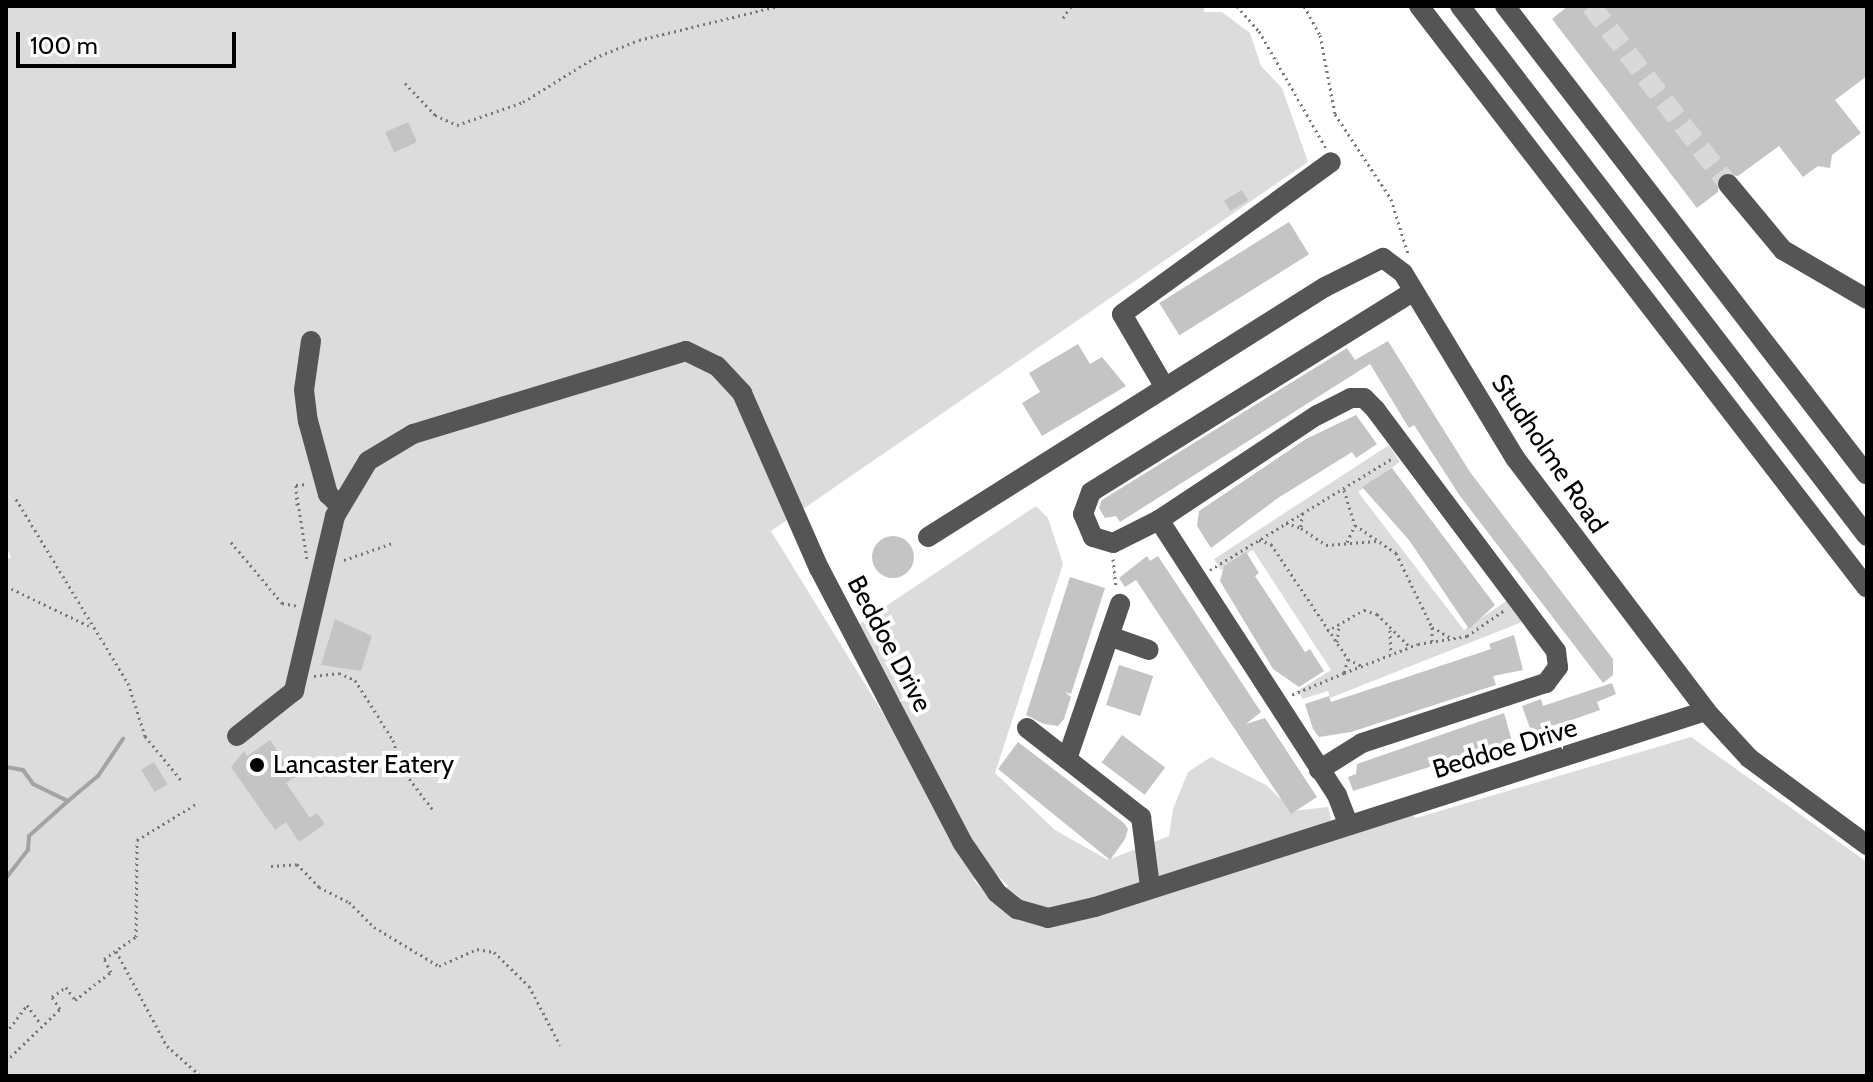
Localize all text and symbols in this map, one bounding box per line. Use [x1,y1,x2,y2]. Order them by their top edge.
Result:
scale bar [20,16,240,66]
text: 100 m [30,31,98,60]
street label: Studholme Road [1484,369,1614,539]
street label: Beddoe Drive [840,571,938,717]
street label: Beddoe Drive [1429,712,1581,786]
place label: Lancaster Eatery [273,749,454,781]
marker: Lancaster Eatery [248,756,266,774]

